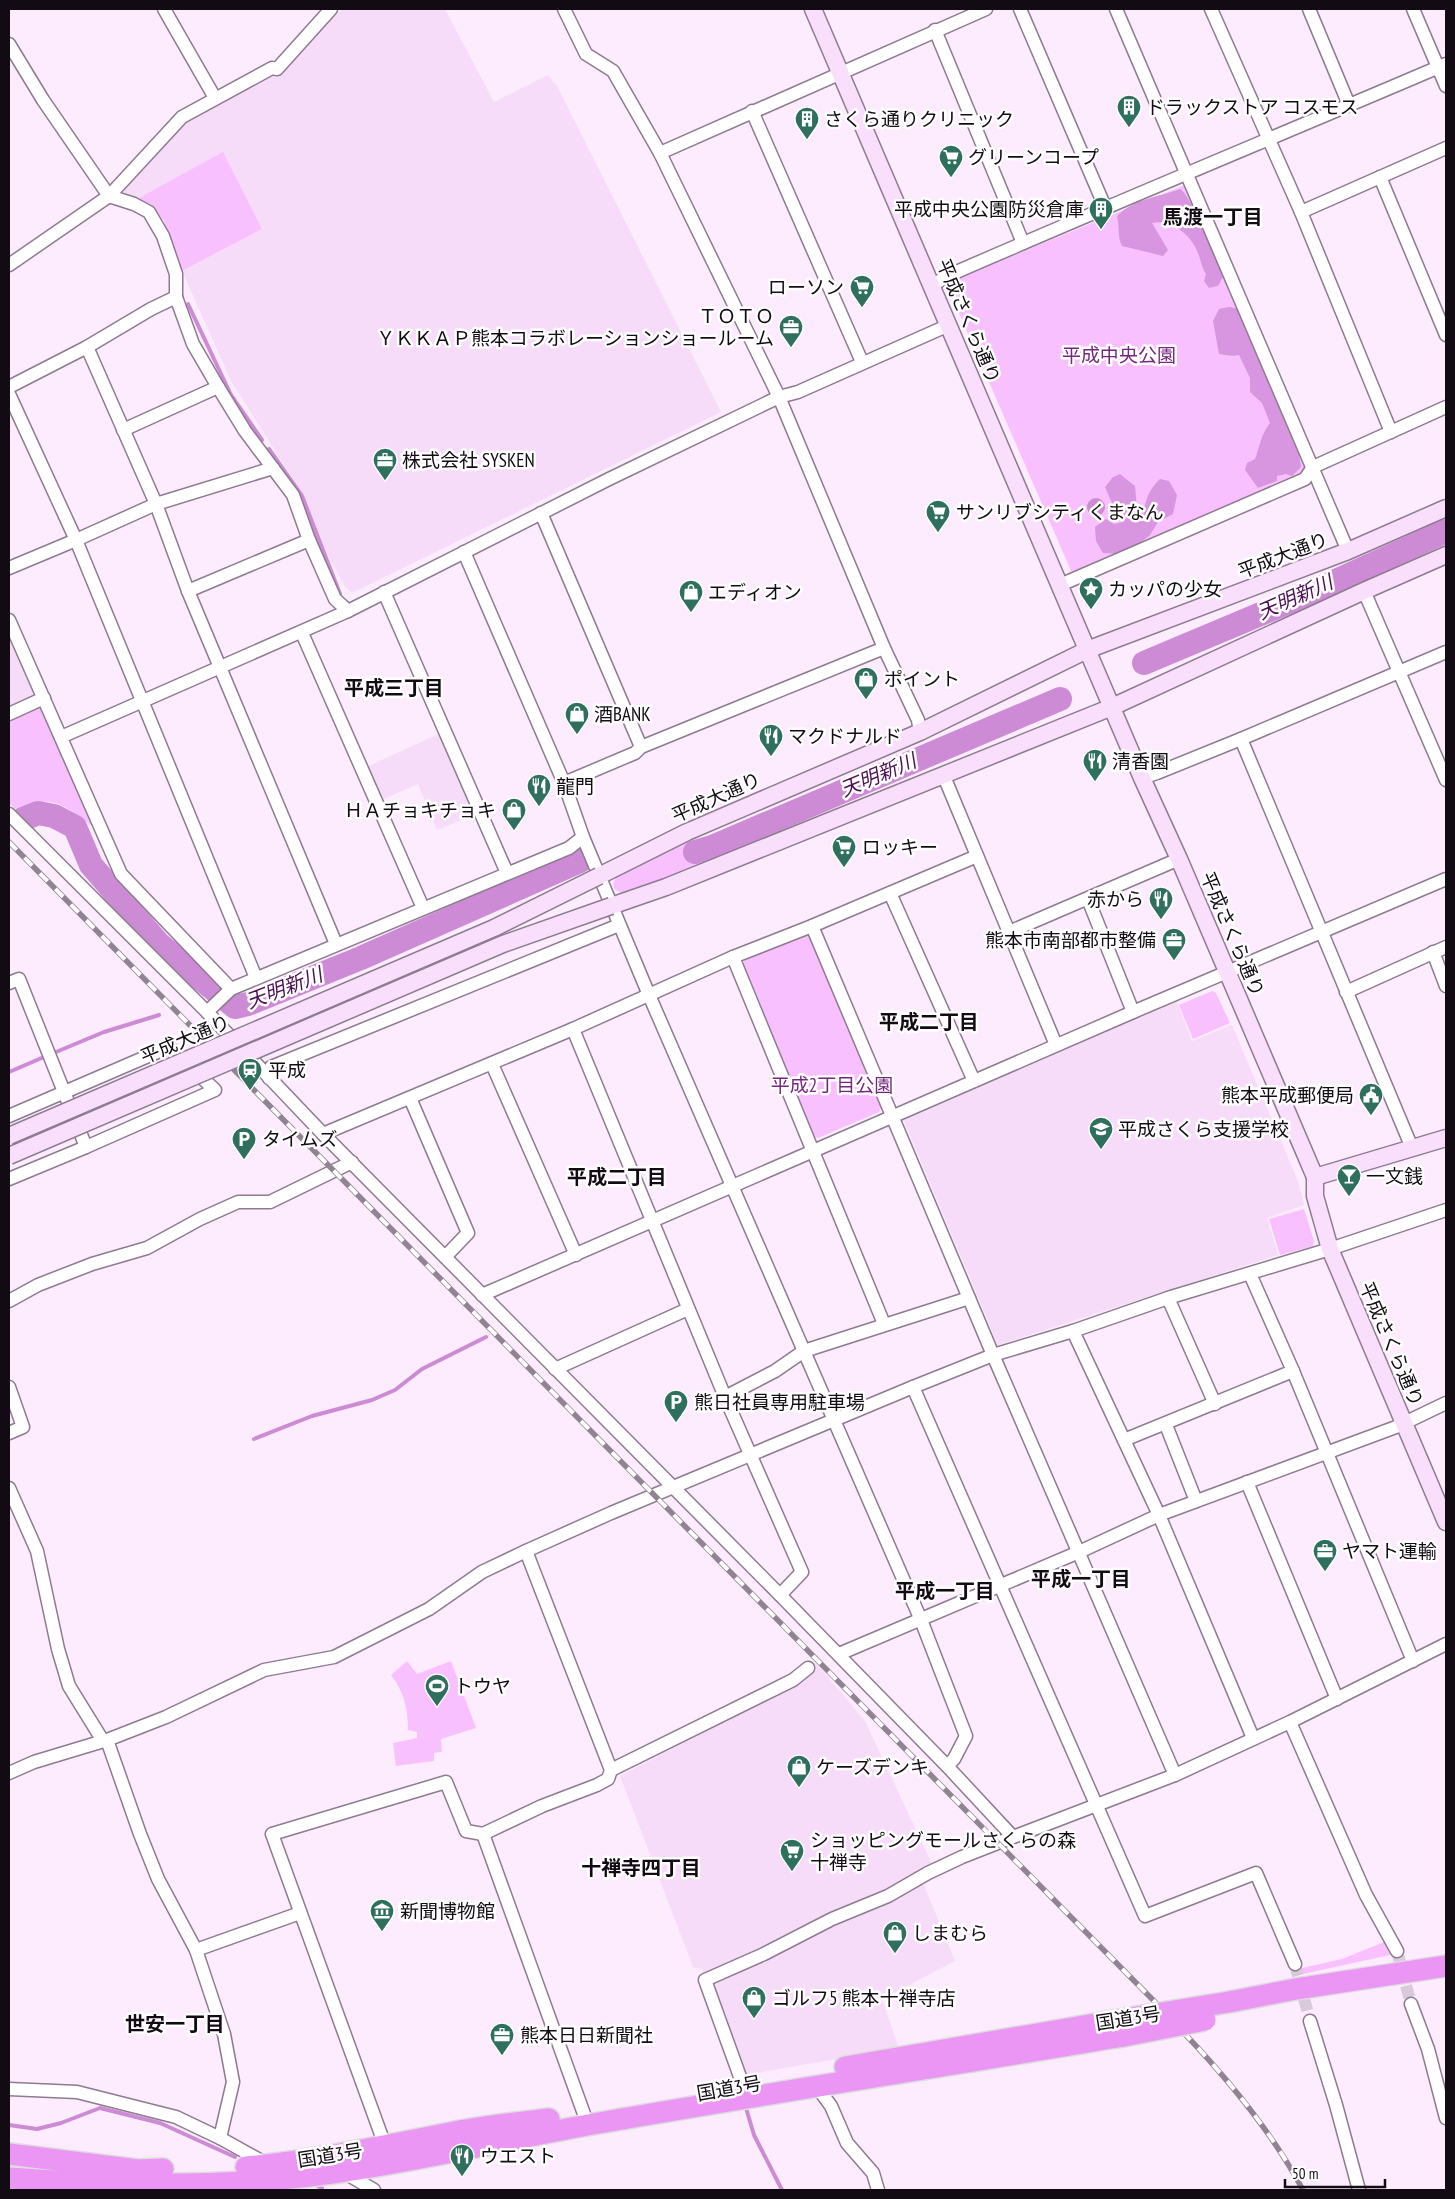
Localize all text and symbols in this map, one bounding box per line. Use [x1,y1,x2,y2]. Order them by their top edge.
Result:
building icon: ドラックストア コスモス [1116,94,1142,128]
place label: ドラックストア コスモス [1146,95,1358,119]
building icon: さくら通りクリニック [794,106,820,140]
place label: さくら通りクリニック [824,107,1014,131]
supermarket icon: グリーンコープ [938,144,964,178]
place label: グリーンコープ [968,145,1099,169]
building icon: 平成中央公園防災倉庫 [1088,196,1114,230]
place label: 平成中央公園防災倉庫 [894,197,1084,221]
district label: 馬渡一丁目 [1163,204,1263,230]
street label: 平成さくら通り [932,255,1006,387]
supermarket icon: ローソン [849,274,875,308]
place label: ローソン [768,275,844,299]
place label: ＴＯＴＯ ＹＫＫＡＰ熊本コラボレーションショールーム [376,304,774,350]
office icon: ＴＯＴＯ ＹＫＫＡＰ熊本コラボレーションショールーム [778,314,804,348]
park label: 平成中央公園 [1062,343,1176,367]
office icon: 株式会社 SYSKEN [372,447,398,481]
place label: 株式会社 SYSKEN [402,448,535,472]
supermarket icon: サンリブシティくまなん [925,499,951,533]
place label: サンリブシティくまなん [956,500,1164,524]
street label: 平成大通り [1234,527,1332,583]
water label: 天明新川 [1253,568,1339,625]
place icon: カッパの少女 [1078,576,1104,610]
place label: カッパの少女 [1108,577,1222,601]
shop icon: エディオン [678,579,704,613]
place label: エディオン [708,580,802,604]
shop icon: ポイント [853,666,879,700]
place label: ポイント [884,667,960,691]
district label: 平成三丁目 [344,675,444,701]
shop icon: 酒BANK [564,701,590,735]
place label: 酒BANK [594,702,651,726]
restaurant icon: マクドナルド [758,723,784,757]
place label: マクドナルド [788,724,902,748]
water label: 天明新川 [836,747,922,803]
restaurant icon: 清香園 [1082,748,1108,782]
place label: 清香園 [1112,749,1169,773]
street label: 平成大通り [668,767,764,827]
restaurant icon: 龍門 [526,773,552,807]
place label: 龍門 [556,774,594,798]
shop icon: ＨＡチョキチョキ [501,797,527,831]
place label: ＨＡチョキチョキ [344,798,496,822]
supermarket icon: ロッキー [831,834,857,868]
place label: ロッキー [862,835,938,859]
street label: 平成さくら通り [1196,868,1270,1000]
restaurant icon: 赤から [1148,886,1174,920]
place label: 赤から [1087,887,1144,911]
office icon: 熊本市南部都市整備 [1161,927,1187,961]
place label: 熊本市南部都市整備 [985,928,1156,952]
water label: 天明新川 [242,961,328,1014]
street label: 平成大通り [137,1009,233,1069]
district label: 平成二丁目 [879,1009,979,1035]
station icon: 平成 [237,1057,263,1091]
place label: 平成 [268,1058,306,1082]
park label: 平成2丁目公園 [771,1073,893,1097]
public building icon: 熊本平成郵便局 [1358,1082,1384,1116]
place label: 熊本平成郵便局 [1221,1083,1354,1107]
school or university icon: 平成さくら支援学校 [1088,1116,1114,1150]
place label: 平成さくら支援学校 [1118,1117,1289,1141]
parking icon: タイムズ [231,1126,257,1160]
place label: タイムズ [262,1127,338,1151]
bar icon: 一文銭 [1336,1163,1362,1197]
district label: 平成二丁目 [567,1164,667,1190]
place label: 一文銭 [1366,1164,1423,1188]
street label: 平成さくら通り [1355,1278,1429,1410]
parking icon: 熊日社員専用駐車場 [663,1389,689,1423]
place label: 熊日社員専用駐車場 [694,1390,865,1414]
office icon: ヤマト運輸 [1312,1538,1338,1572]
place label: ヤマト運輸 [1342,1539,1437,1563]
district label: 平成一丁目 [1031,1566,1131,1592]
district label: 平成一丁目 [895,1578,995,1604]
sports icon: トウヤ [424,1673,450,1707]
place label: トウヤ [454,1674,511,1698]
shop icon: ケーズデンキ [786,1754,812,1788]
place label: ケーズデンキ [816,1755,929,1779]
place label: ショッピングモールさくらの森 十禅寺 [810,1828,1076,1874]
supermarket icon: ショッピングモールさくらの森 十禅寺 [779,1838,805,1872]
district label: 十禅寺四丁目 [581,1855,701,1881]
museum icon: 新聞博物館 [369,1898,395,1932]
place label: 新聞博物館 [400,1899,495,1923]
shop icon: しまむら [882,1920,908,1954]
place label: しまむら [912,1921,988,1945]
shop icon: ゴルフ5 熊本十禅寺店 [741,1985,767,2019]
place label: ゴルフ5 熊本十禅寺店 [772,1986,956,2010]
street label: 国道3号 [1094,2001,1162,2035]
district label: 世安一丁目 [125,2011,225,2037]
office icon: 熊本日日新聞社 [489,2022,515,2056]
place label: 熊本日日新聞社 [520,2023,653,2047]
street label: 国道3号 [695,2070,763,2106]
street label: 国道3号 [296,2138,364,2172]
restaurant icon: ウエスト [449,2143,475,2177]
place label: ウエスト [480,2144,556,2168]
scale bar [1285,2156,1385,2188]
text: 50 m [1292,2164,1318,2183]

